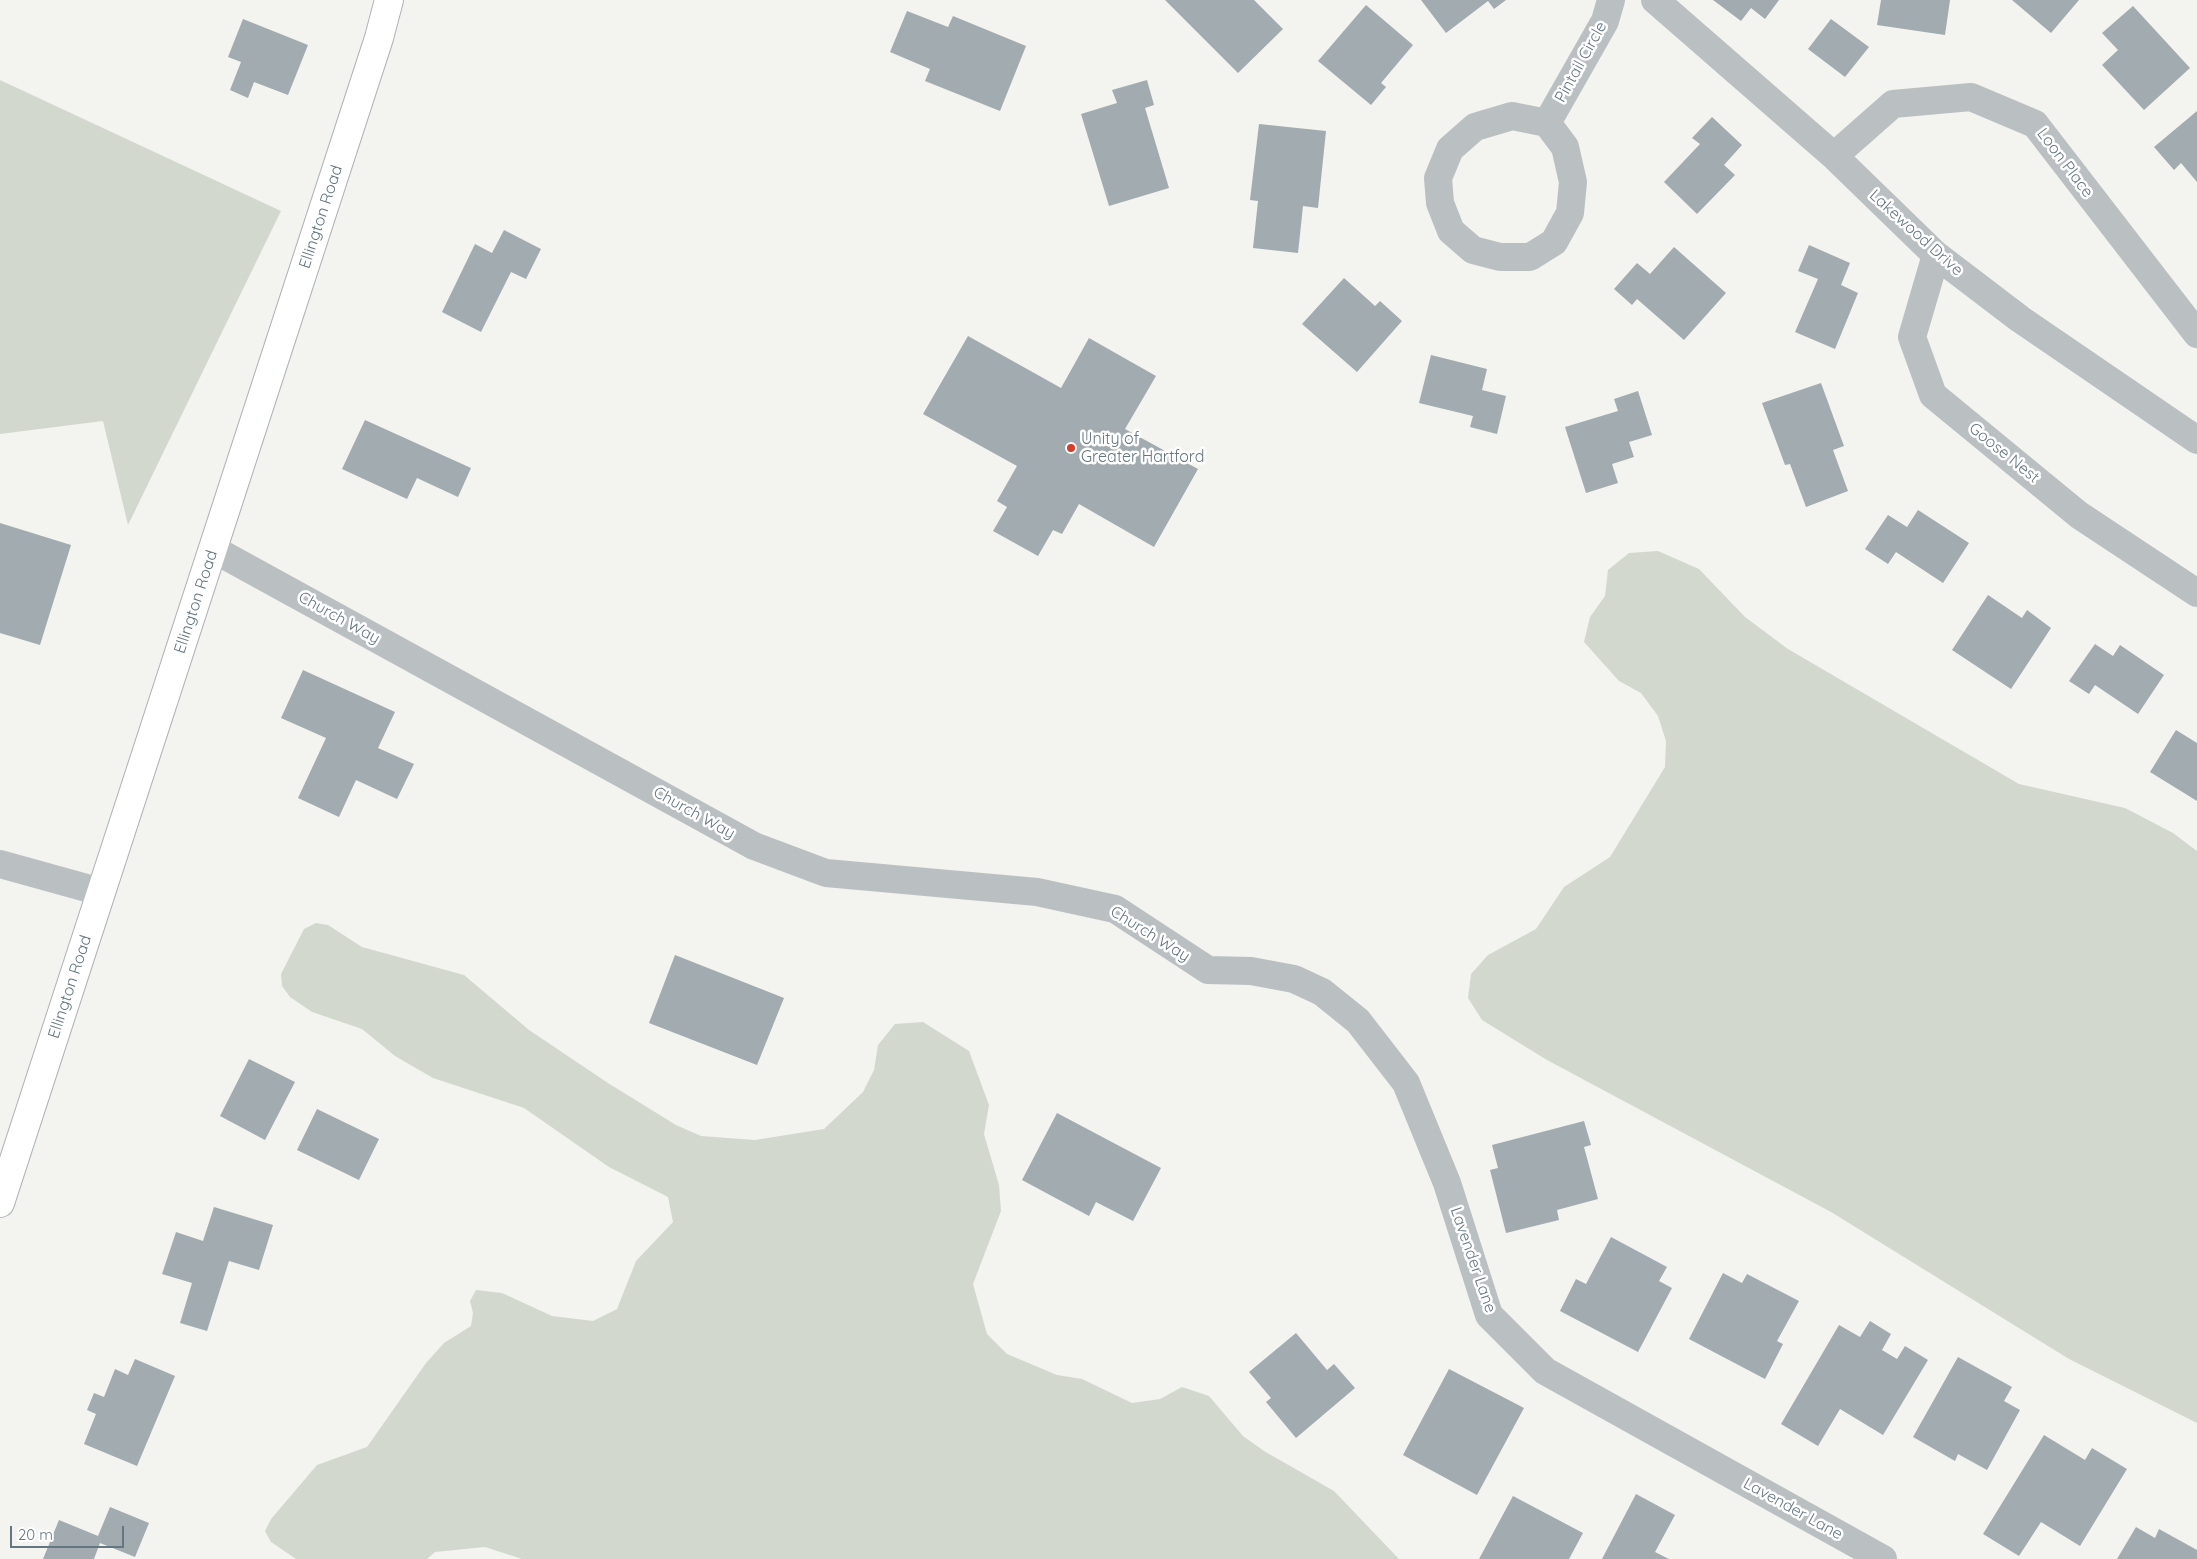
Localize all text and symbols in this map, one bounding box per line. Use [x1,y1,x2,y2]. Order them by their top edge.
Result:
street label: Pintail Circle [1551,18,1611,106]
street label: Loon Place [2033,125,2097,201]
street label: Ellington Road [295,163,347,271]
street label: Lakewood Drive [1865,186,1967,280]
street label: Goose Nest [1965,419,2043,487]
place label: Unity of Greater Hartford [1081,429,1204,467]
marker: Unity of Greater Hartford [1065,442,1077,454]
street label: Ellington Road [170,548,222,656]
street label: Church Way [295,588,383,648]
street label: Church Way [650,783,738,843]
street label: Church Way [1107,902,1193,966]
street label: Ellington Road [44,933,96,1041]
street label: Lavender Lane [1446,1205,1500,1315]
street label: Lavender Lane [1740,1474,1846,1544]
scale bar [12,1516,126,1548]
text: 20 m [18,1525,53,1544]

